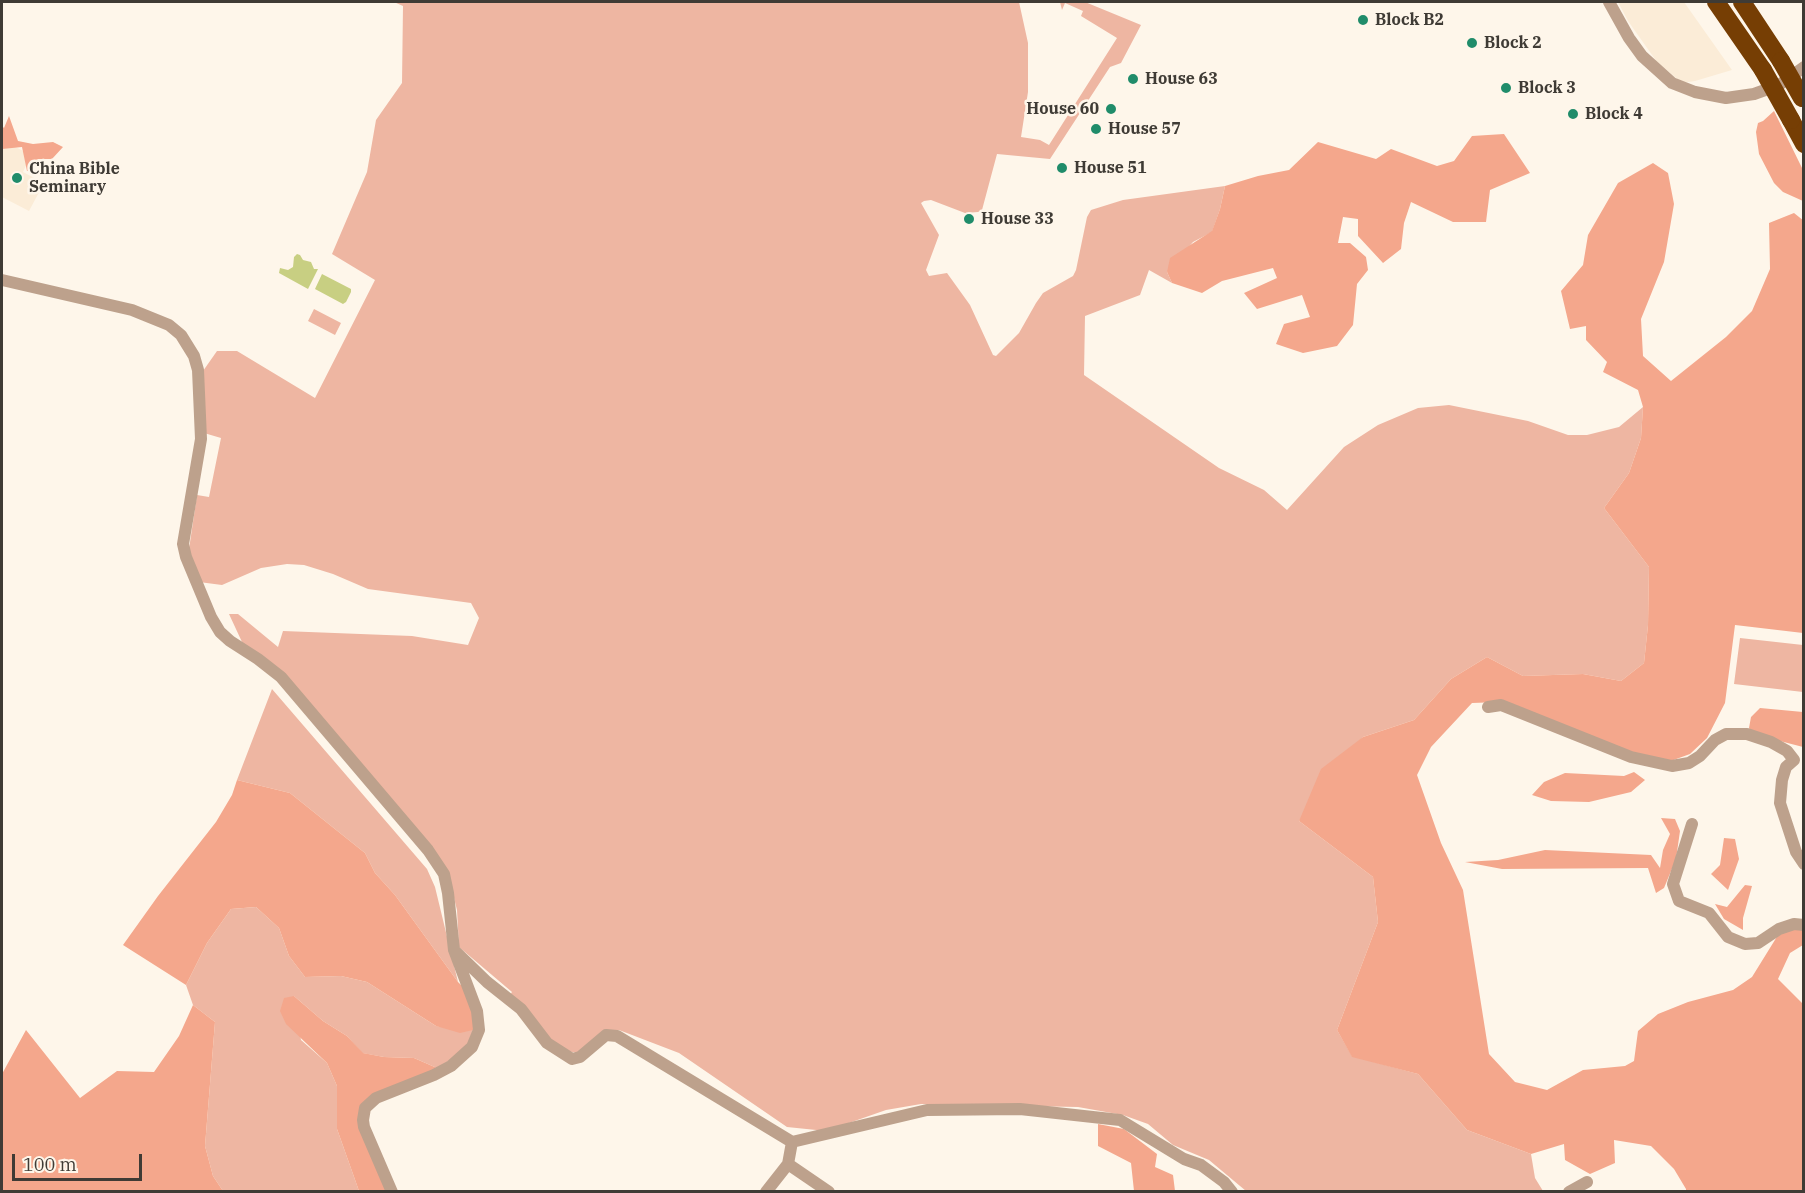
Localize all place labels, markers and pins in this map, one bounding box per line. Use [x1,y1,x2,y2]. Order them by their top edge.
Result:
place label: Block B2 [1375,10,1444,30]
marker: Block B2 [1356,13,1370,27]
place label: Block 2 [1484,33,1542,53]
marker: Block 2 [1465,36,1479,50]
place label: House 63 [1145,69,1218,89]
marker: House 63 [1126,72,1140,86]
place label: Block 3 [1518,78,1576,98]
marker: Block 3 [1499,81,1513,95]
place label: House 60 [1026,99,1099,119]
marker: House 60 [1104,102,1118,116]
place label: Block 4 [1585,104,1643,124]
marker: Block 4 [1566,107,1580,121]
place label: House 57 [1108,119,1181,139]
marker: House 57 [1089,122,1103,136]
place label: House 51 [1074,158,1147,178]
place label: China Bible Seminary [29,159,120,197]
marker: House 51 [1055,161,1069,175]
marker: China Bible Seminary [10,171,24,185]
place label: House 33 [981,209,1054,229]
marker: House 33 [962,212,976,226]

